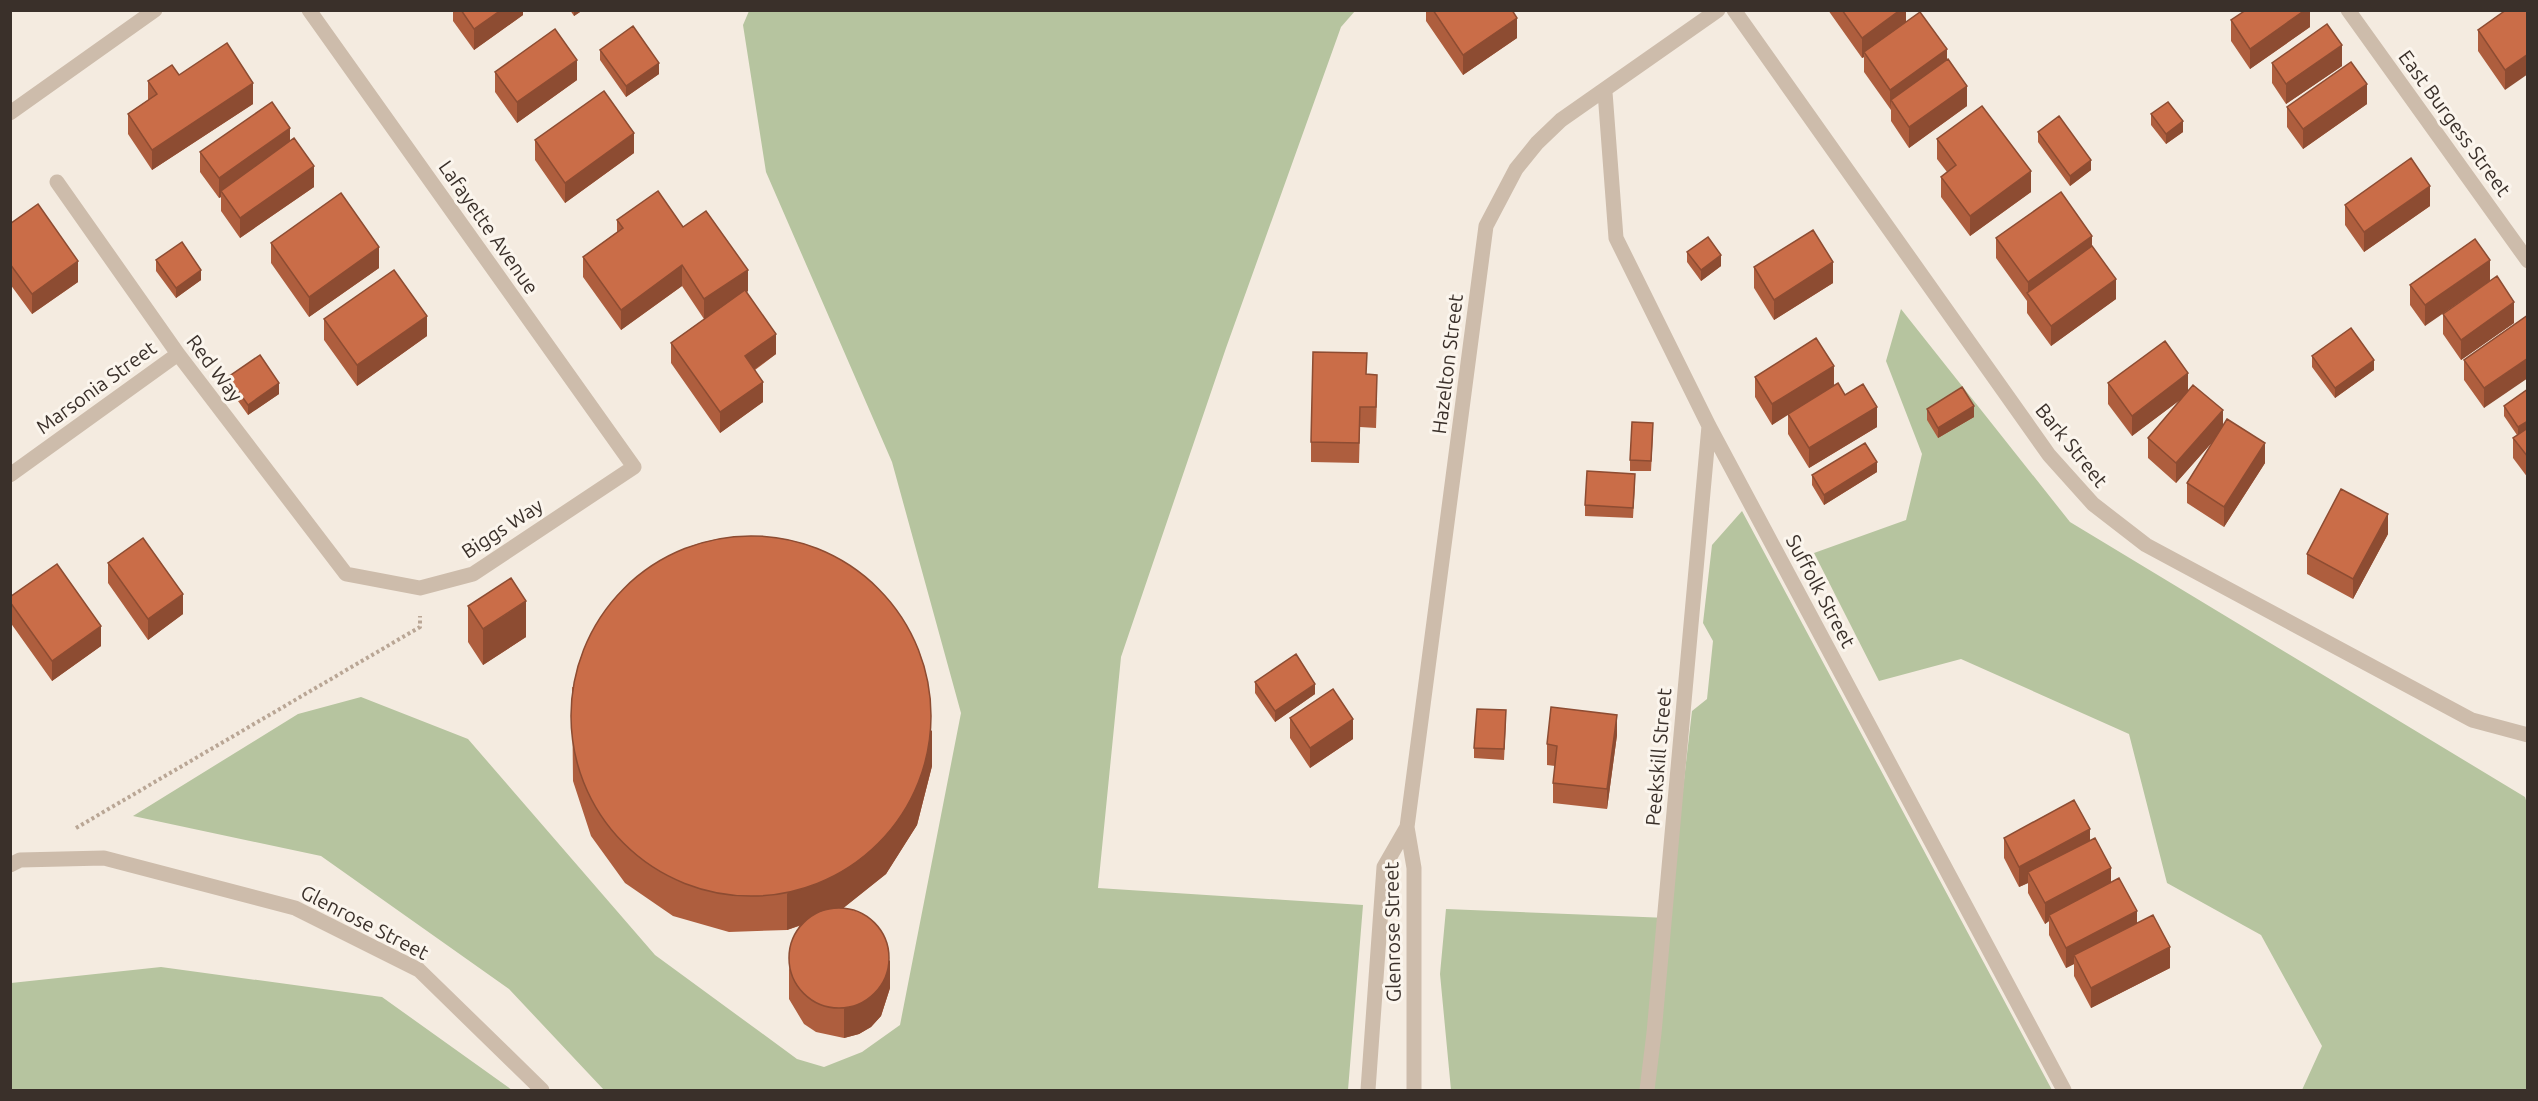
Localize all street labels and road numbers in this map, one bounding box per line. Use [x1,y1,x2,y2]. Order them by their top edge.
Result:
street label: East Burgess Street [2394,46,2516,200]
street label: Lafayette Avenue [434,156,544,298]
street label: Hazelton Street [1427,293,1467,435]
street label: Red Way [182,330,248,406]
street label: Marsonia Street [32,336,161,438]
street label: Bark Street [2031,398,2113,492]
street label: Biggs Way [457,493,547,563]
street label: Suffolk Street [1782,531,1860,652]
street label: Peekskill Street [1641,687,1675,827]
street label: Glenrose Street [1379,861,1405,1002]
street label: Glenrose Street [297,880,433,964]

